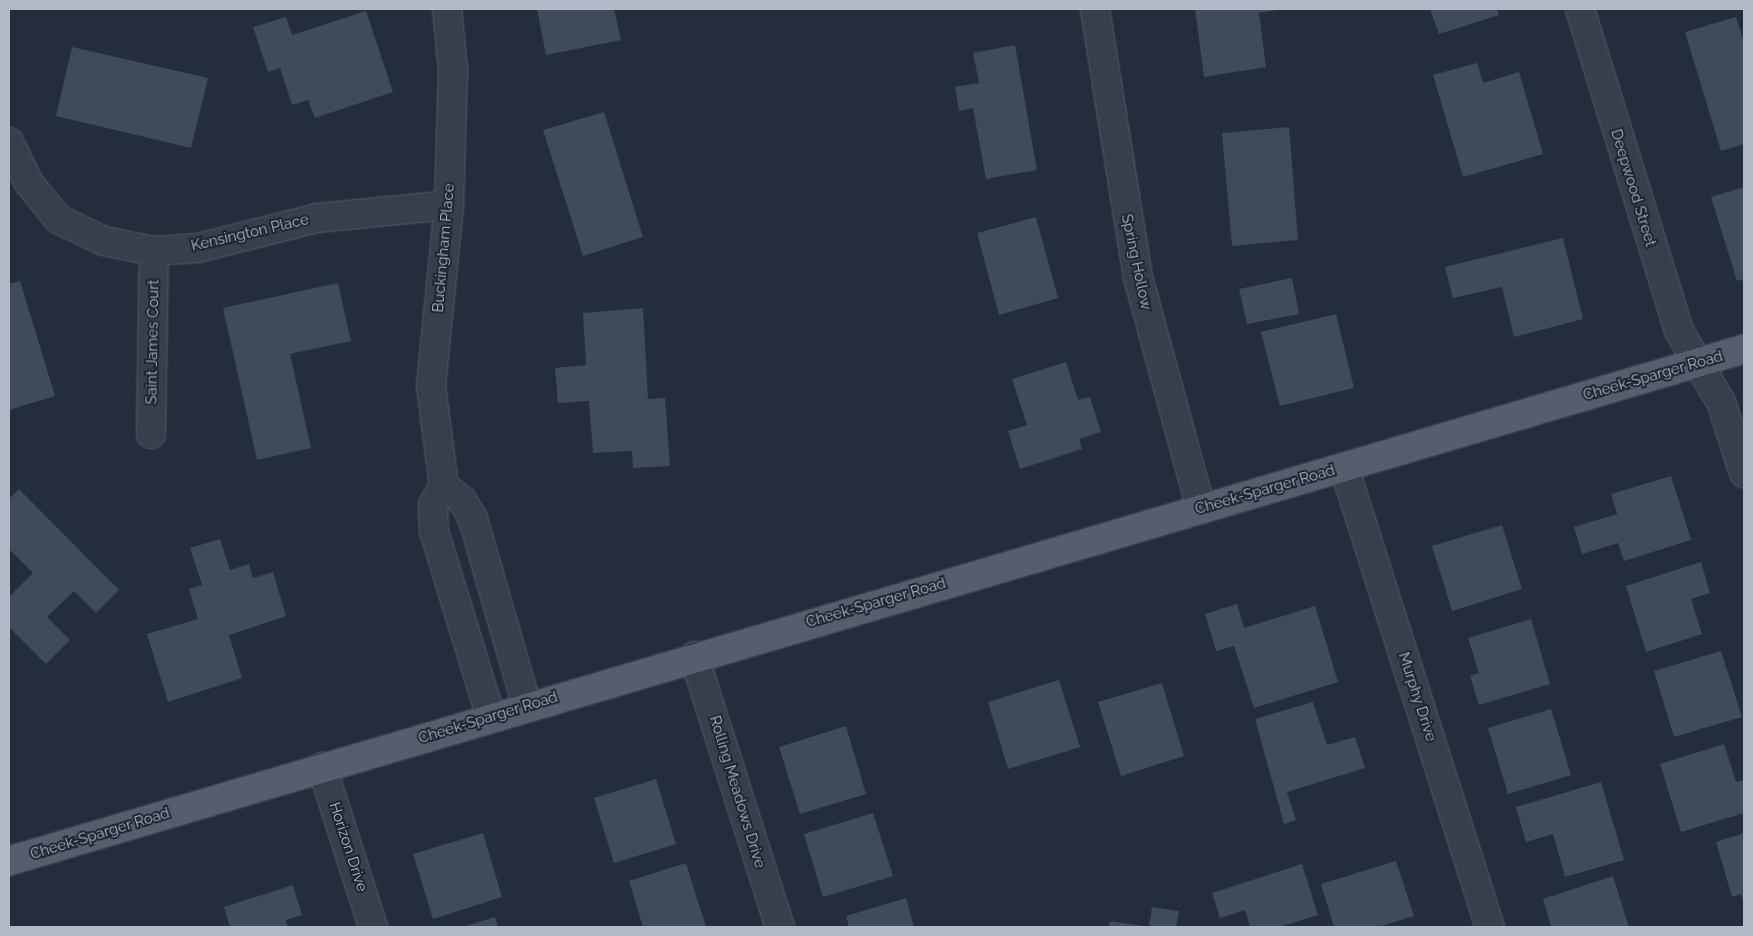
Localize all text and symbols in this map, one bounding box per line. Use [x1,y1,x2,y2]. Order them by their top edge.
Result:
street label: Deepwood Street [1607,127,1659,249]
street label: Buckingham Place [429,183,459,313]
street label: Kensington Place [189,211,311,255]
street label: Spring Hollow [1117,212,1155,312]
street label: Saint James Court [143,279,163,405]
street label: Cheek-Sparger Road [1581,347,1725,405]
street label: Cheek-Sparger Road [1193,461,1337,519]
street label: Cheek-Sparger Road [804,574,948,632]
street label: Murphy Drive [1394,650,1440,744]
street label: Cheek-Sparger Road [416,688,560,748]
street label: Rolling Meadows Drive [705,714,769,870]
street label: Horizon Drive [325,800,371,894]
street label: Cheek-Sparger Road [28,804,172,864]

